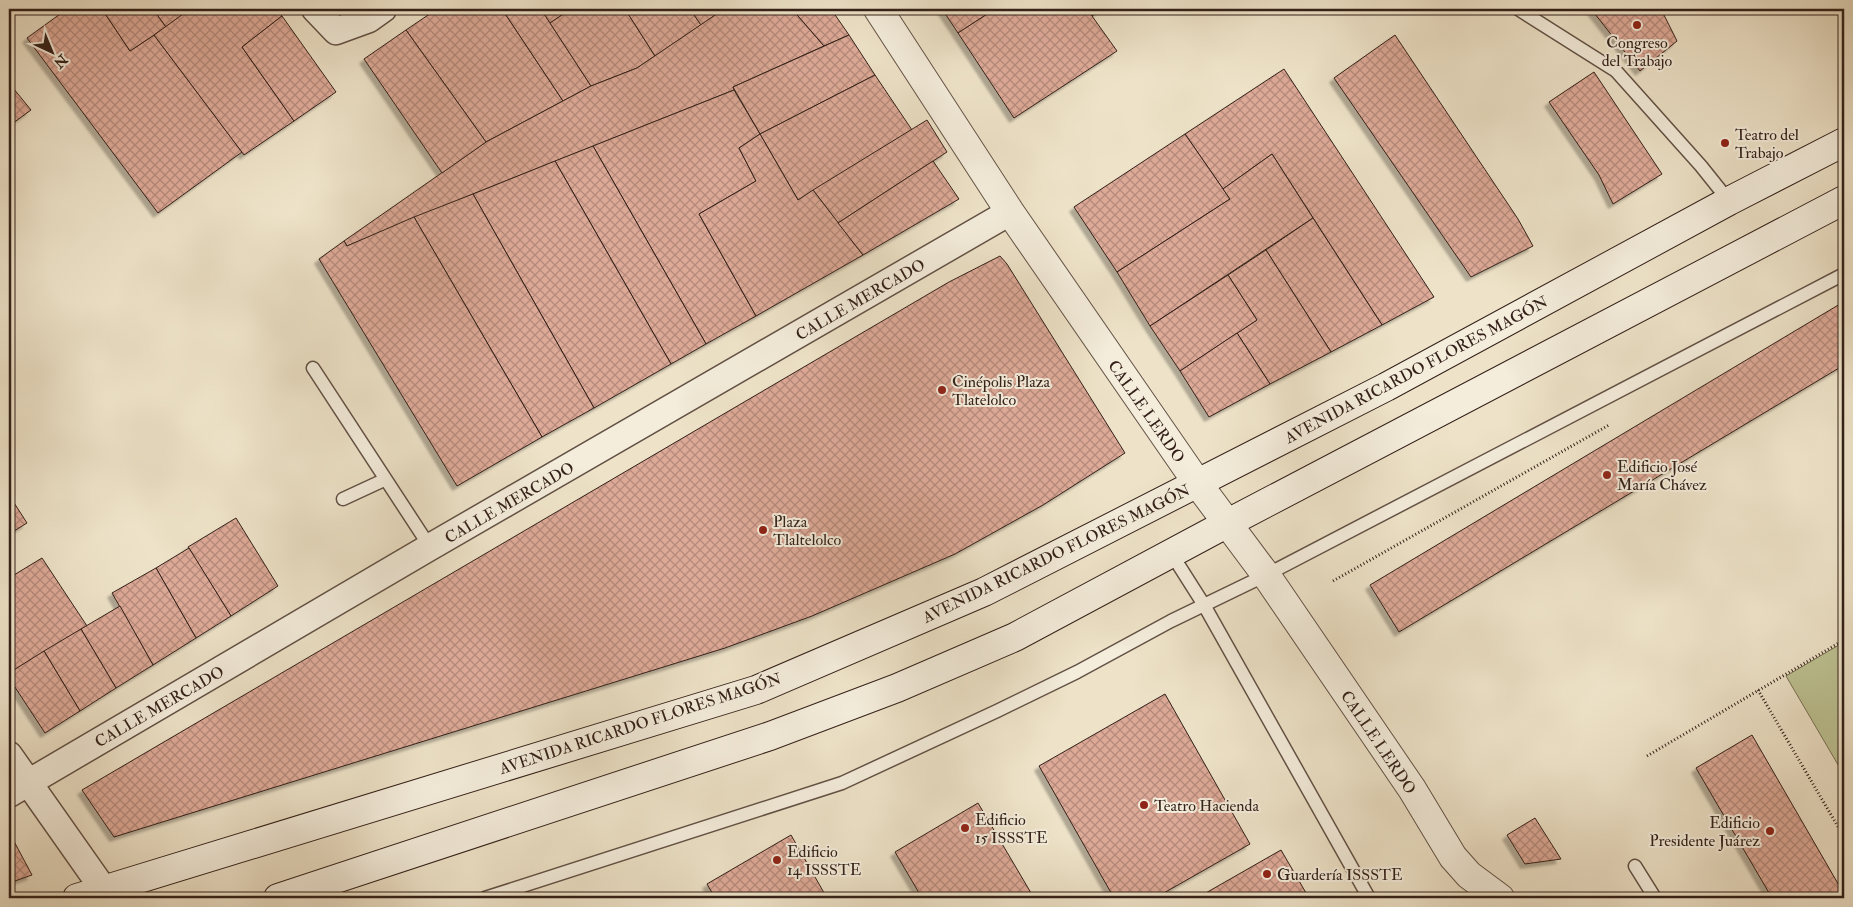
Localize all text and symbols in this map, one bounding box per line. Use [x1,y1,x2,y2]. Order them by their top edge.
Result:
marker: Congreso del Trabajo [1631,19,1643,31]
north arrow [28,28,78,78]
place label: Congreso del Trabajo [1602,33,1673,71]
text: N [50,50,72,72]
place label: Teatro del Trabajo [1735,125,1799,163]
marker: Teatro del Trabajo [1719,137,1731,149]
street label: CALLE MERCADO [792,255,929,345]
street label: AVENIDA RICARDO FLORES MAGÓN [1280,291,1552,449]
street label: CALLE LERDO [1103,356,1189,467]
place label: Cinépolis Plaza Tlatelolco [952,372,1050,410]
marker: Cinépolis Plaza Tlatelolco [936,384,948,396]
place label: Edificio José María Chávez [1617,457,1707,495]
street label: CALLE MERCADO [441,458,578,548]
marker: Edificio José María Chávez [1601,469,1613,481]
street label: AVENIDA RICARDO FLORES MAGÓN [918,479,1194,628]
place label: Plaza Tlaltelolco [773,512,842,550]
marker: Plaza Tlaltelolco [757,524,769,536]
street label: CALLE MERCADO [91,662,228,752]
street label: AVENIDA RICARDO FLORES MAGÓN [495,668,784,779]
street label: CALLE LERDO [1336,687,1420,798]
place label: Teatro Hacienda [1154,796,1259,816]
marker: Teatro Hacienda [1138,799,1150,811]
place label: Edificio 15 ISSSTE [975,810,1048,848]
place label: Edificio Presidente Juárez [1649,813,1760,852]
marker: Edificio 15 ISSSTE [959,822,971,834]
marker: Edificio Presidente Juárez [1764,825,1776,837]
place label: Edificio 14 ISSSTE [787,842,861,880]
marker: Edificio 14 ISSSTE [771,854,783,866]
place label: Guardería ISSSTE [1277,865,1402,885]
marker: Guardería ISSSTE [1261,868,1273,880]

